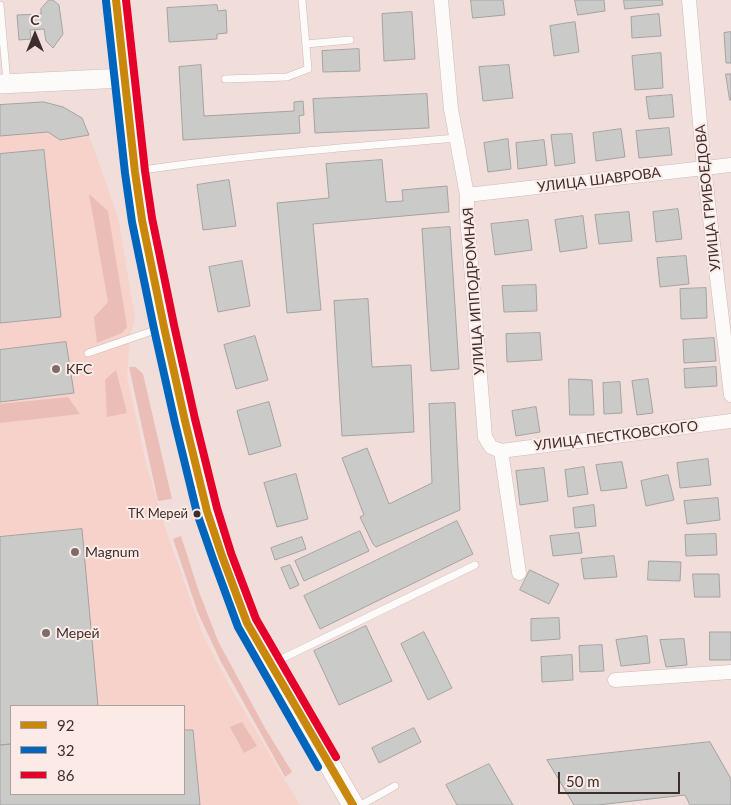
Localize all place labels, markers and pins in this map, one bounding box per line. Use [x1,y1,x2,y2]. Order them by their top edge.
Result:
place label: KFC [66,361,92,377]
marker: KFC [50,363,62,375]
place label: ТК Мерей [128,506,188,522]
marker: ТК Мерей [192,509,202,519]
place label: Magnum [85,544,139,560]
marker: Magnum [69,546,81,558]
place label: Мерей [56,625,99,641]
marker: Мерей [40,627,52,639]

